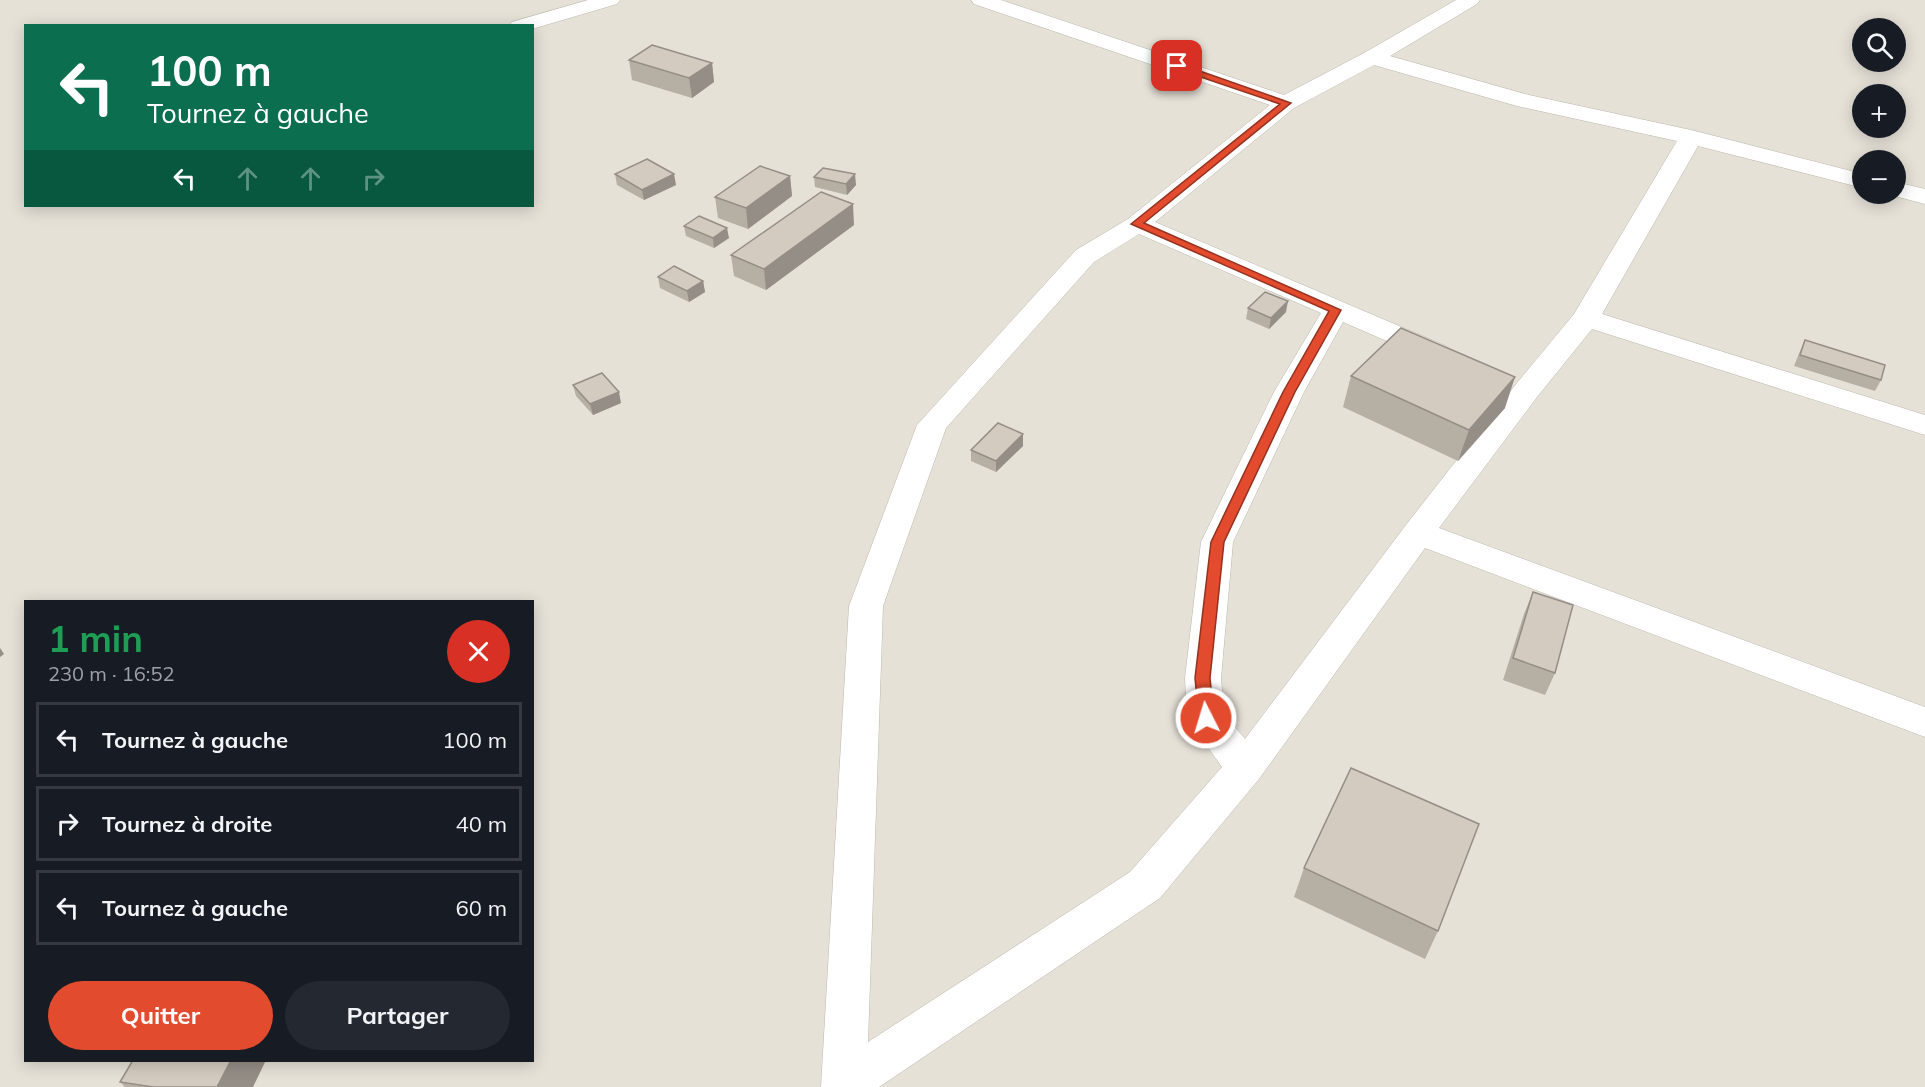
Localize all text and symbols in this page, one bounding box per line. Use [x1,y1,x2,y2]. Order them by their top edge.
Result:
map controls [1852,18,1906,204]
button: search [1852,18,1906,72]
pin [1151,40,1202,91]
text: 100 m [147,44,272,97]
icon: left [48,48,126,126]
icon: arrive [1160,49,1193,82]
button: + [1852,84,1906,138]
text: Tournez à gauche [147,96,369,130]
button: − [1852,150,1906,204]
icon: left [168,162,201,195]
icon: ahead [231,162,264,195]
icon: ahead [294,162,327,195]
icon: right [357,162,390,195]
text: 1 min [48,616,143,661]
button: close [447,620,510,683]
text: 230 m · 16:52 [48,661,174,686]
position arrow [1174,686,1238,750]
icon: left [51,723,84,756]
text: Tournez à gauche [102,726,288,754]
text: 100 m [442,726,507,754]
icon: right [51,807,84,840]
text: Tournez à droite [102,810,272,838]
text: 40 m [456,810,507,838]
icon: left [51,891,84,924]
text: Tournez à gauche [102,894,288,922]
text: 60 m [456,894,507,922]
button: Quitter [48,981,273,1050]
button: Partager [285,981,510,1050]

